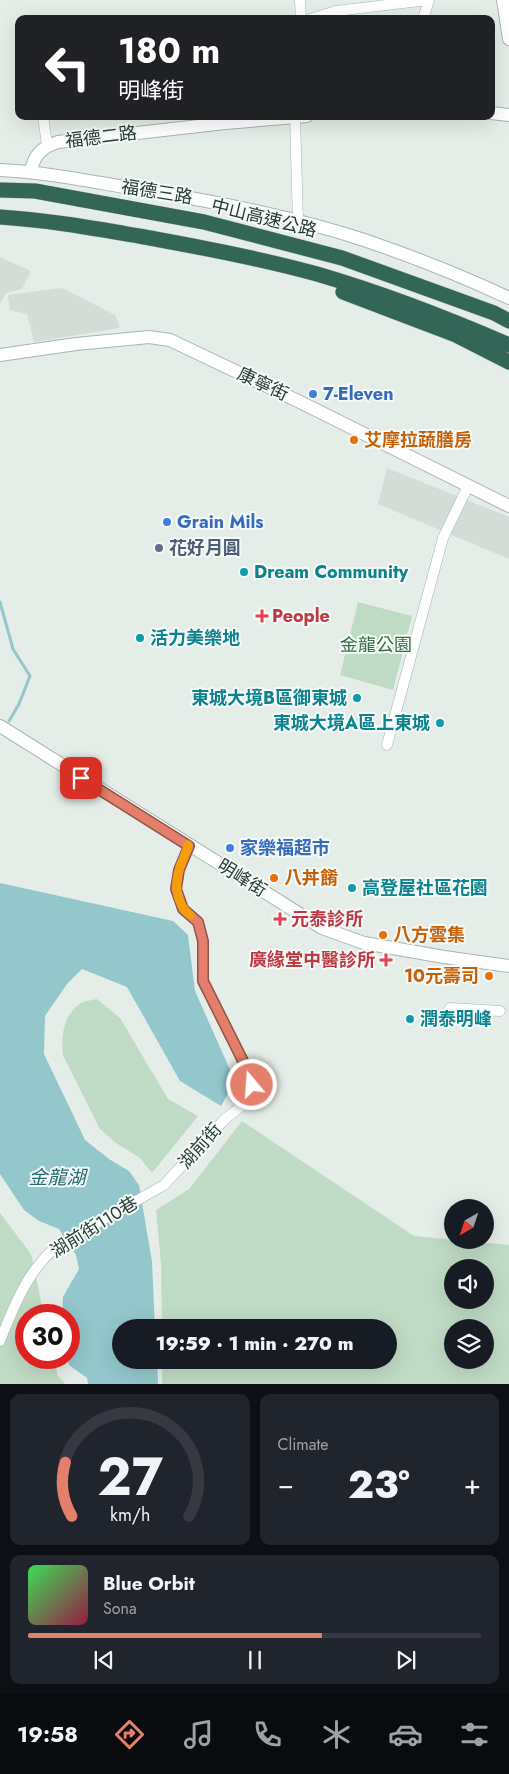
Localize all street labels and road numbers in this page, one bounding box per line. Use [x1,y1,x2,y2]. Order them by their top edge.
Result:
street label: 福德二路 [64,120,138,154]
street label: 福德三路 [119,174,195,210]
street label: 中山高速公路 [208,192,320,244]
street label: 康寧街 [233,361,293,407]
street label: 明峰街 [212,853,272,903]
street label: 湖前街 [172,1117,228,1175]
street label: 湖前街110巷 [45,1190,143,1264]

